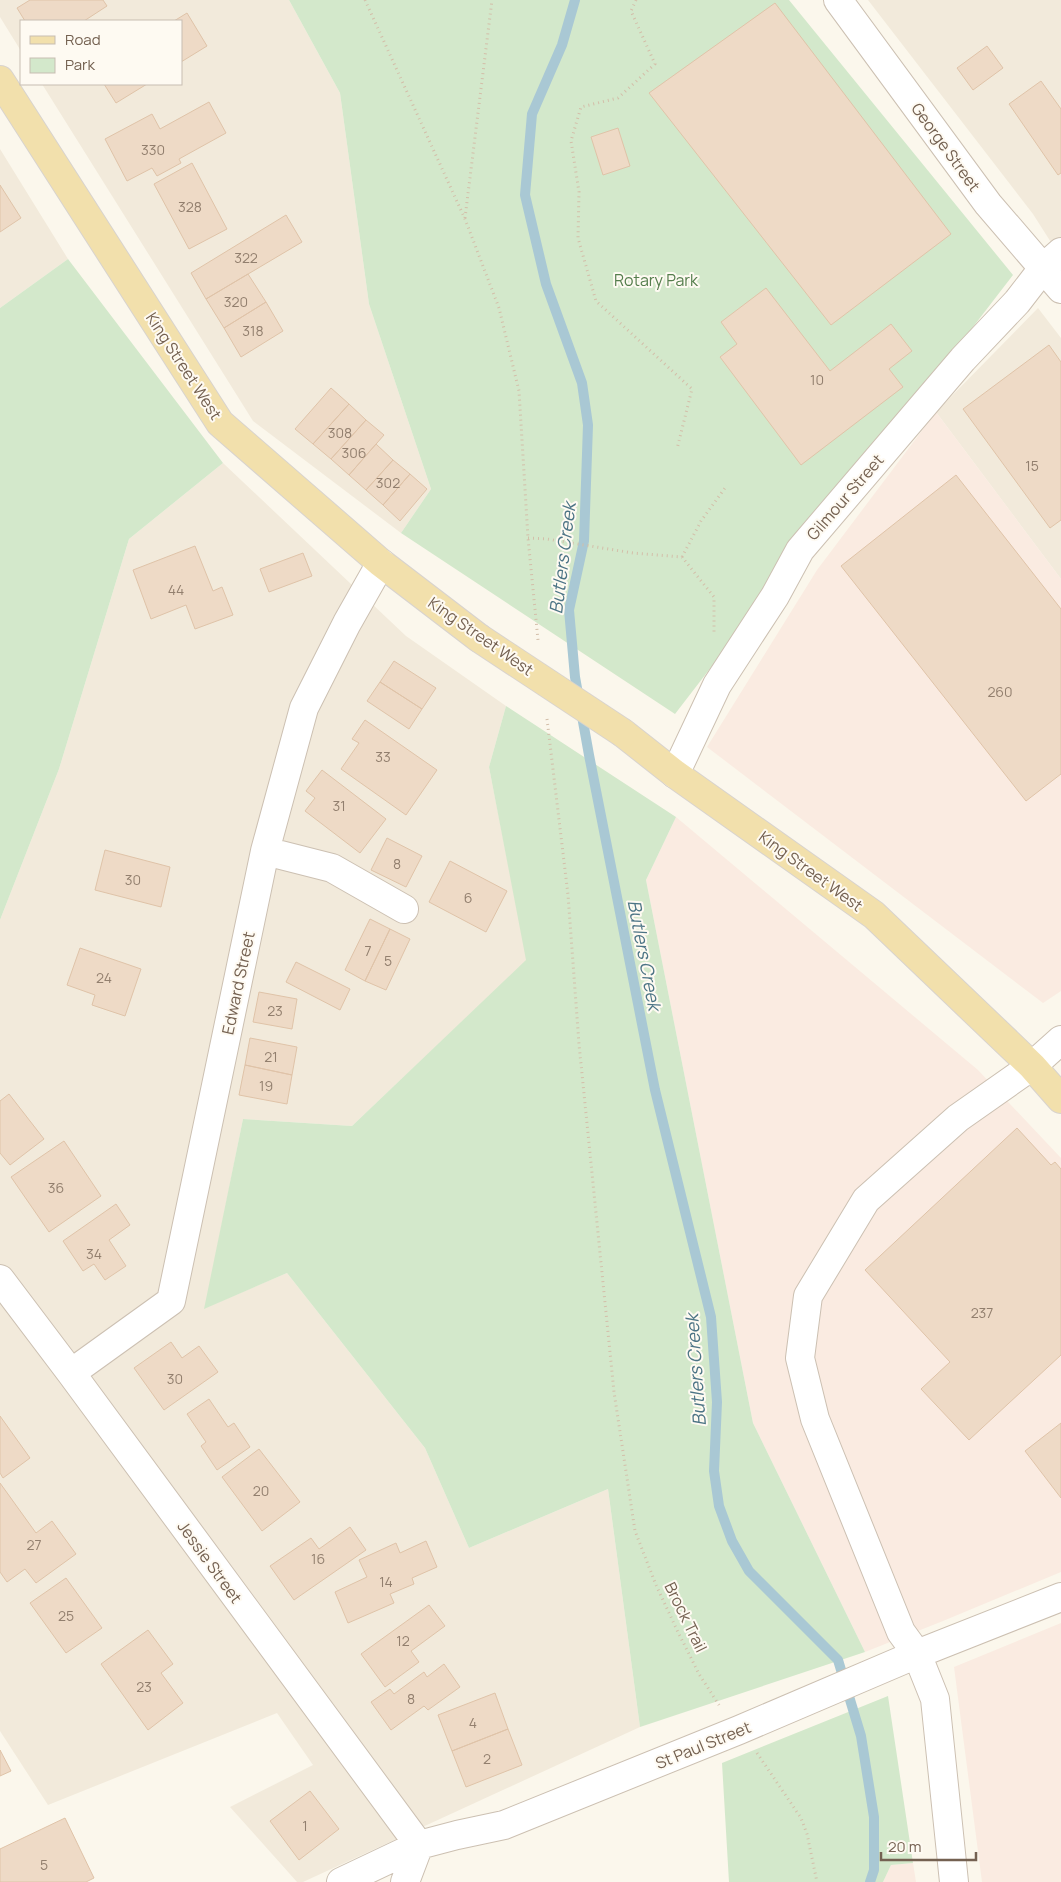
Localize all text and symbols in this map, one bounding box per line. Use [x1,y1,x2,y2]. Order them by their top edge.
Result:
legend [20,20,182,85]
text: Road [65,29,101,50]
text: Park [65,54,95,75]
street label: George Street [906,98,986,196]
house number: 330 [141,140,165,159]
house number: 328 [178,197,202,216]
house number: 322 [234,248,258,267]
park label: Rotary Park [614,269,699,291]
house number: 320 [224,292,248,311]
street label: King Street West [141,308,227,424]
house number: 318 [242,321,264,340]
house number: 10 [810,370,824,389]
house number: 308 [328,423,352,442]
house number: 306 [342,443,366,462]
street label: Gilmour Street [802,449,888,545]
house number: 15 [1025,456,1039,475]
house number: 302 [376,473,400,492]
water label: Butlers Creek [543,498,581,615]
house number: 44 [168,580,184,599]
street label: King Street West [424,591,538,681]
house number: 260 [987,682,1013,701]
house number: 33 [375,747,391,766]
house number: 31 [332,796,346,815]
street label: King Street West [754,826,868,916]
house number: 8 [393,854,401,873]
house number: 30 [125,870,141,889]
house number: 6 [464,888,472,907]
water label: Butlers Creek [623,898,668,1015]
street label: Edward Street [216,930,260,1036]
house number: 7 [364,941,372,960]
house number: 5 [384,951,392,970]
house number: 24 [96,968,112,987]
house number: 23 [267,1001,283,1020]
house number: 21 [264,1047,278,1066]
house number: 19 [259,1076,273,1095]
house number: 36 [48,1178,64,1197]
house number: 34 [86,1244,102,1263]
house number: 237 [971,1303,993,1322]
water label: Butlers Creek [679,1310,711,1427]
house number: 30 [167,1369,183,1388]
house number: 20 [253,1481,269,1500]
street label: Jessie Street [173,1516,247,1608]
house number: 27 [26,1535,42,1554]
house number: 16 [311,1549,325,1568]
house number: 14 [379,1572,393,1591]
street label: Brock Trail [660,1578,712,1656]
house number: 25 [58,1606,74,1625]
house number: 12 [396,1631,410,1650]
house number: 23 [136,1677,152,1696]
house number: 8 [407,1689,415,1708]
house number: 4 [469,1713,477,1732]
street label: St Paul Street [652,1716,754,1774]
house number: 2 [483,1749,491,1768]
house number: 1 [302,1816,308,1835]
scale bar [881,1830,976,1862]
text: 20 m [888,1836,921,1857]
house number: 5 [40,1855,48,1874]

